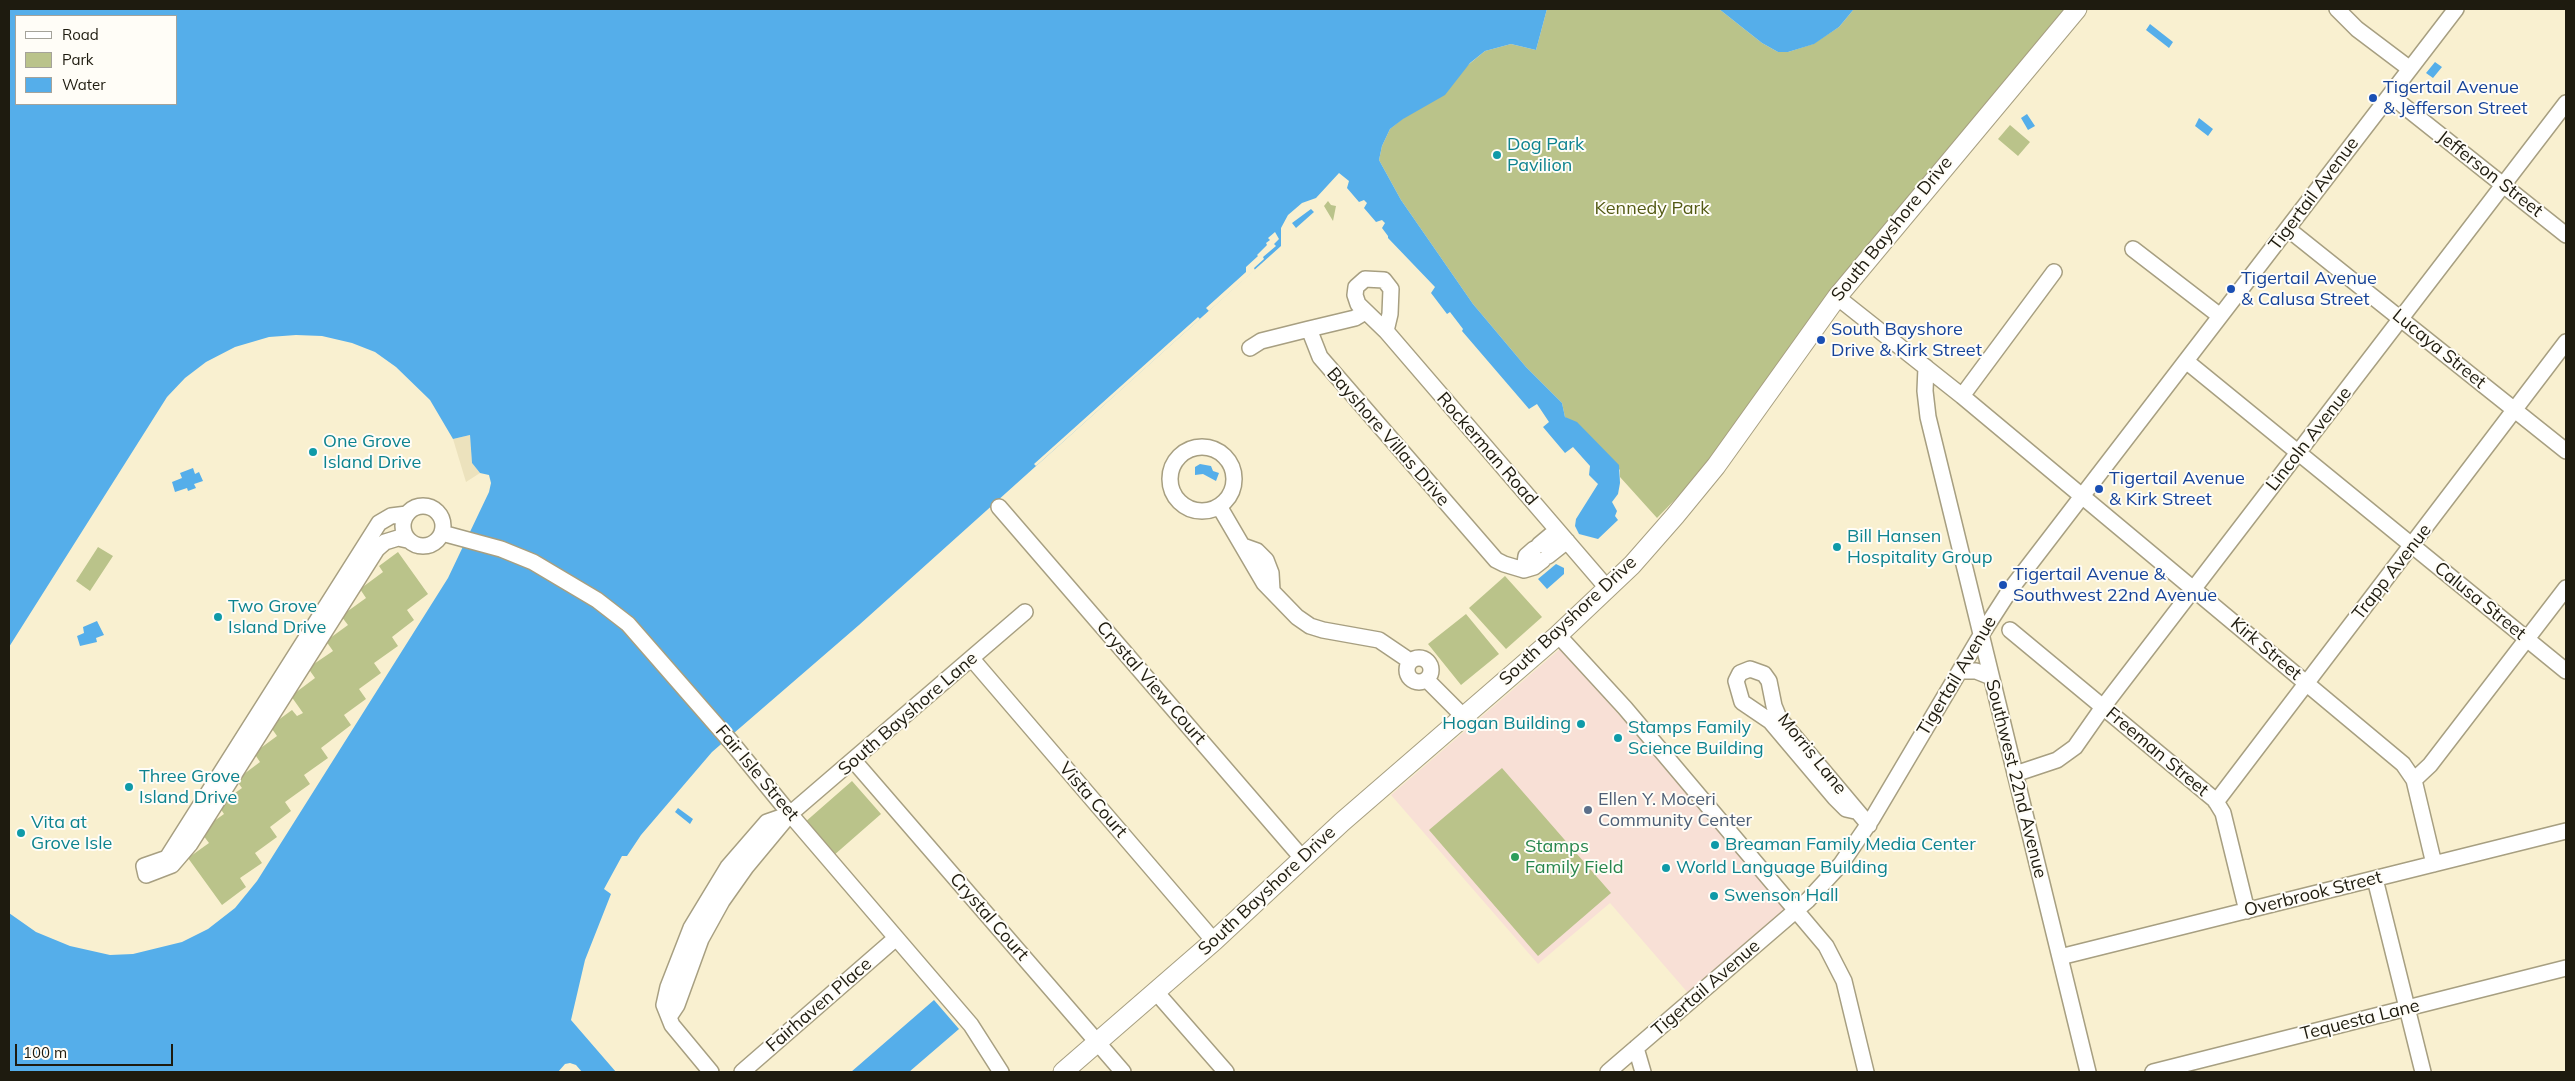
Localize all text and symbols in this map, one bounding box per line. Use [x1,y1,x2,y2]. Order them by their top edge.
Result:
legend [15,15,178,105]
text: Road [62,25,99,44]
text: Park [62,50,94,69]
text: Water [62,75,106,94]
place label: Tigertail Avenue & Jefferson Street [2383,77,2528,120]
marker: Tigertail Avenue & Jefferson Street [2367,92,2379,104]
street label: Jefferson Street [2433,126,2547,222]
street label: Tigertail Avenue [2264,133,2364,255]
place label: Dog Park Pavilion [1507,134,1584,176]
marker: Dog Park Pavilion [1491,149,1503,161]
street label: South Bayshore Drive [1827,152,1957,306]
park label: Kennedy Park [1595,198,1709,220]
place label: Tigertail Avenue & Calusa Street [2241,268,2377,310]
marker: Tigertail Avenue & Calusa Street [2225,283,2237,295]
street label: Lucaya Street [2388,305,2490,393]
place label: South Bayshore Drive & Kirk Street [1831,319,1982,362]
marker: South Bayshore Drive & Kirk Street [1815,334,1827,346]
street label: Bayshore Villas Drive [1322,363,1454,511]
street label: Lincoln Avenue [2262,383,2356,495]
street label: Rockerman Road [1432,388,1542,510]
place label: One Grove Island Drive [323,431,421,474]
marker: One Grove Island Drive [307,446,319,458]
place label: Tigertail Avenue & Kirk Street [2109,468,2245,510]
marker: Tigertail Avenue & Kirk Street [2093,483,2105,495]
street label: Trapp Avenue [2348,520,2436,624]
place label: Bill Hansen Hospitality Group [1847,526,1992,568]
marker: Bill Hansen Hospitality Group [1831,541,1843,553]
street label: South Bayshore Drive [1495,552,1641,690]
street label: Calusa Street [2430,557,2530,645]
place label: Tigertail Avenue & Southwest 22nd Avenue [2013,564,2217,606]
marker: Tigertail Avenue & Southwest 22nd Avenue [1997,579,2009,591]
place label: Two Grove Island Drive [228,596,326,638]
marker: Two Grove Island Drive [212,611,224,623]
street label: Tigertail Avenue [1913,612,2001,740]
street label: Kirk Street [2226,613,2306,685]
street label: Crystal View Court [1092,617,1210,749]
street label: South Bayshore Lane [834,648,982,780]
street label: Southwest 22nd Avenue [1981,677,2051,881]
street label: Freeman Street [2101,703,2213,801]
street label: Morris Lane [1773,709,1851,799]
place label: Hogan Building [1442,713,1571,735]
place label: Stamps Family Science Building [1628,717,1764,760]
marker: Hogan Building [1575,718,1587,730]
street label: Fair Isle Street [711,721,803,825]
marker: Stamps Family Science Building [1612,732,1624,744]
street label: Vista Court [1054,758,1132,842]
place label: Three Grove Island Drive [139,766,240,809]
marker: Three Grove Island Drive [123,781,135,793]
place label: Ellen Y. Moceri Community Center [1598,789,1752,832]
marker: Ellen Y. Moceri Community Center [1582,804,1594,816]
place label: Vita at Grove Isle [31,812,112,854]
street label: South Bayshore Drive [1194,822,1340,960]
marker: Vita at Grove Isle [15,827,27,839]
place label: Breaman Family Media Center [1725,834,1976,856]
place label: Stamps Family Field [1525,836,1623,879]
marker: Breaman Family Media Center [1709,839,1721,851]
marker: Stamps Family Field [1509,851,1521,863]
place label: World Language Building [1676,857,1888,879]
marker: World Language Building [1660,862,1672,874]
street label: Overbrook Street [2242,866,2384,922]
street label: Crystal Court [945,869,1033,965]
place label: Swenson Hall [1724,885,1839,907]
marker: Swenson Hall [1708,890,1720,902]
street label: Tigertail Avenue [1648,935,1764,1041]
street label: Fairhaven Place [762,953,876,1057]
street label: Tequesta Lane [2298,995,2422,1045]
scale bar [18,1034,175,1066]
text: 100 m [23,1043,67,1062]

